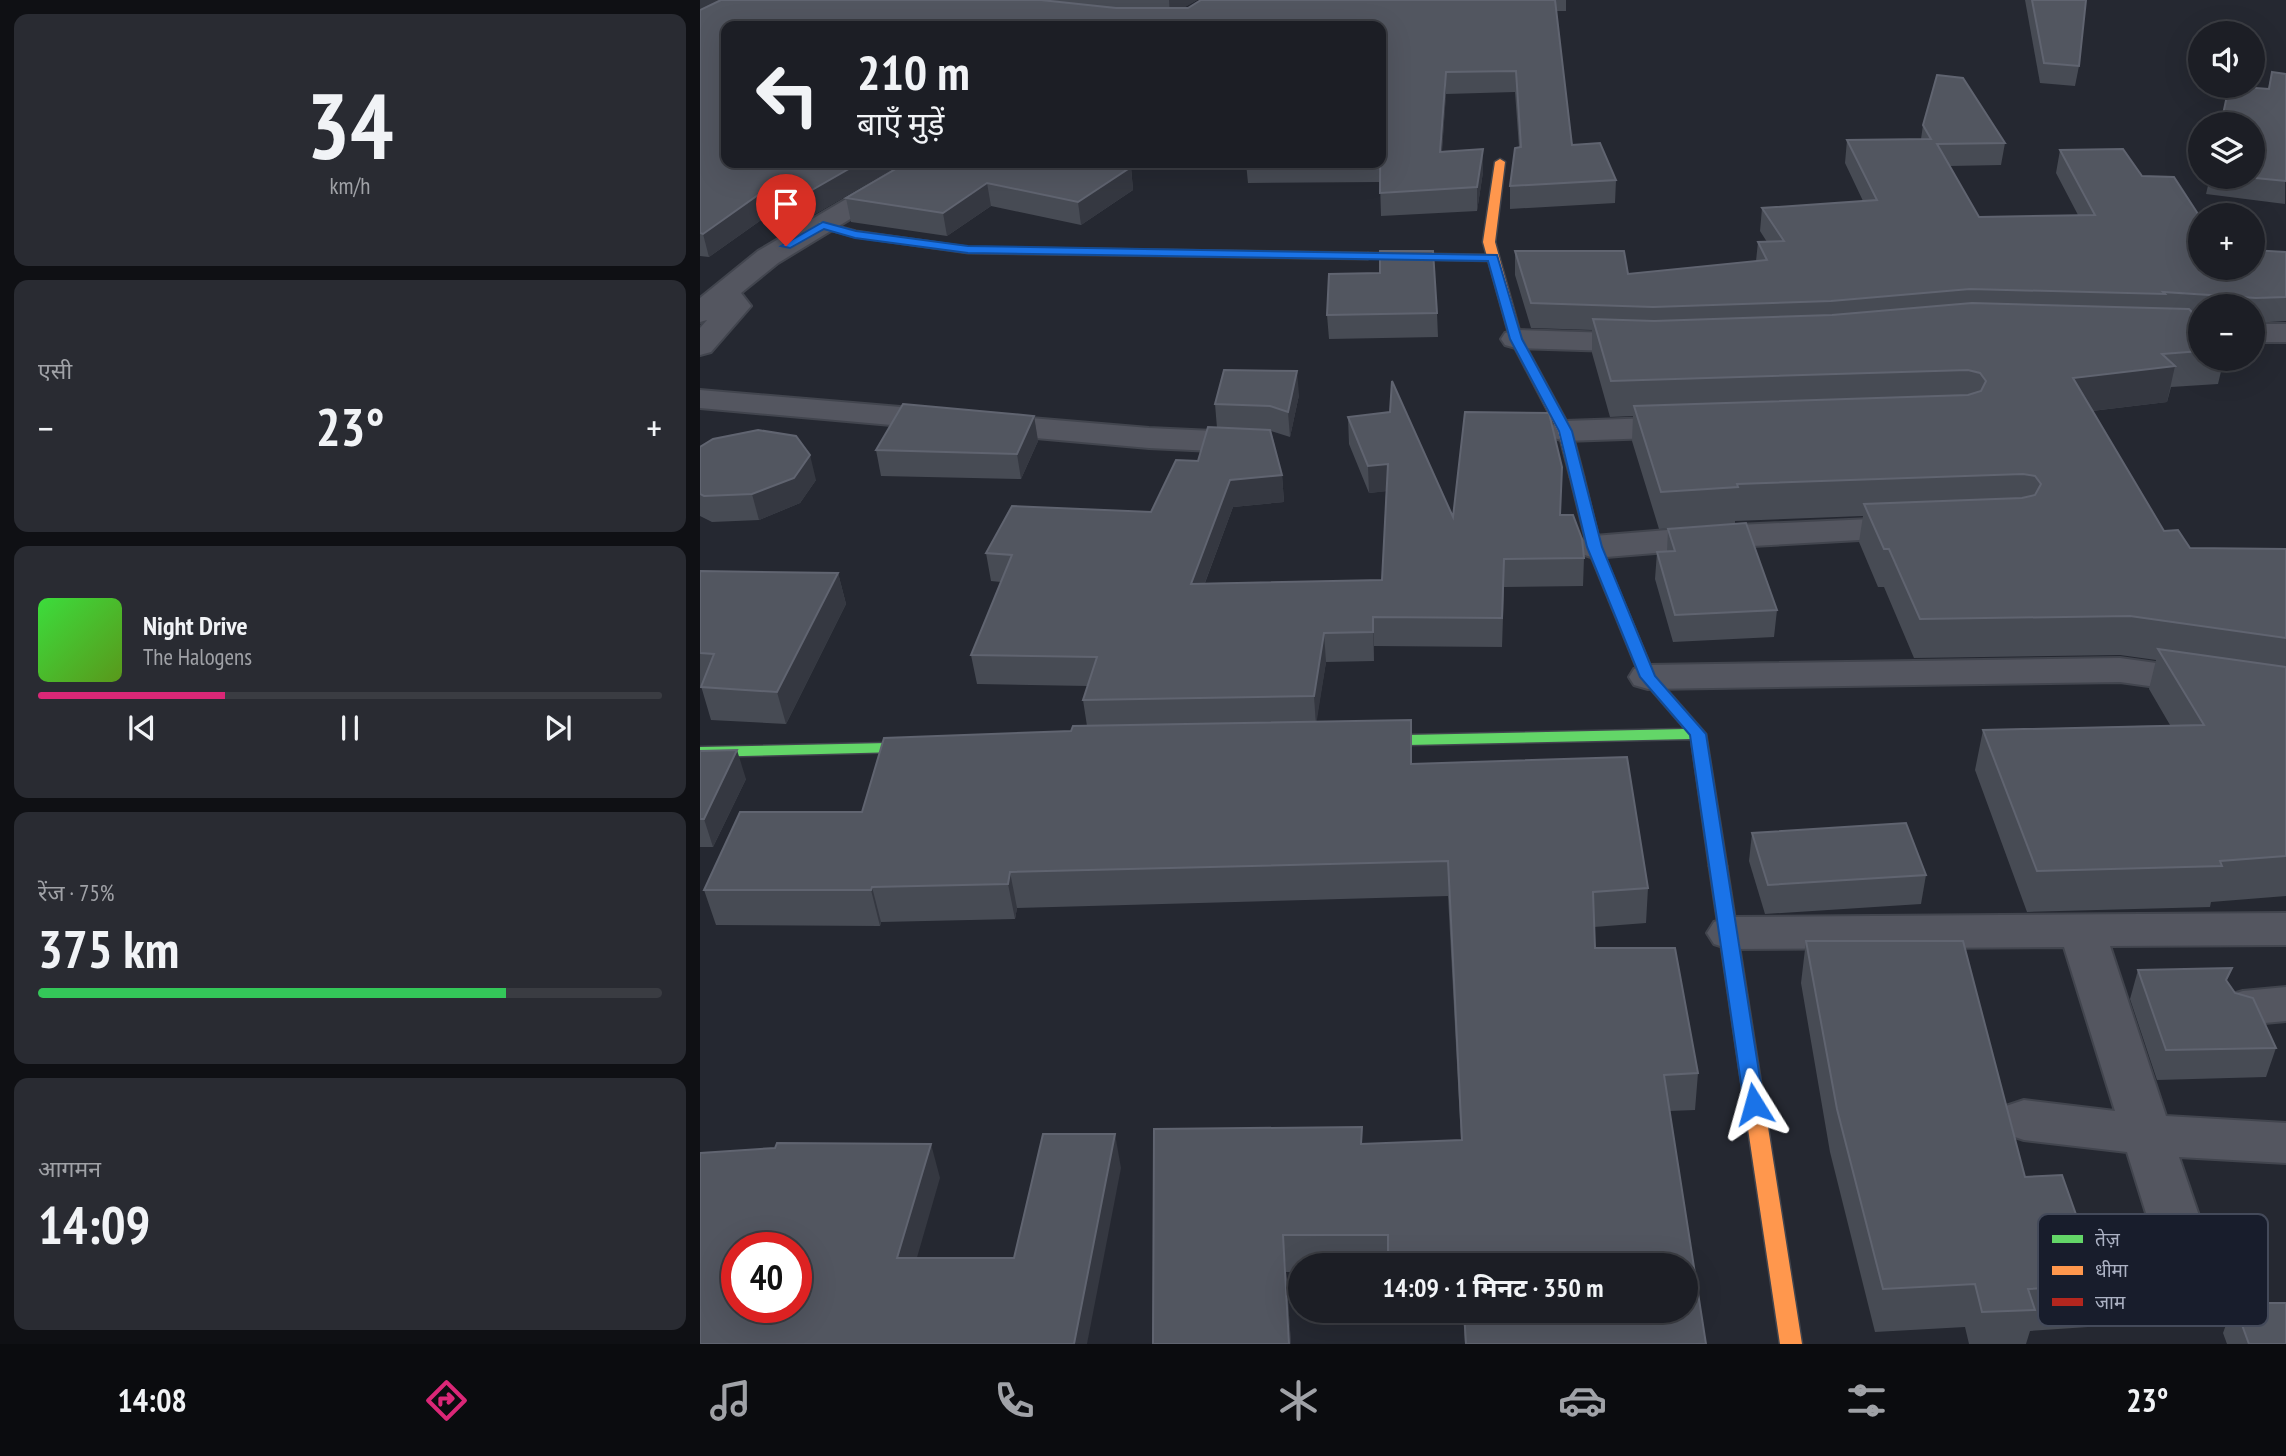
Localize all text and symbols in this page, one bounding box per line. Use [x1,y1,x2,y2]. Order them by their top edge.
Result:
map controls [2188,21,2265,371]
button: sound [2188,21,2265,98]
text: 210 m [857,40,970,104]
icon: left [742,49,833,140]
text: 34 [307,66,394,184]
text: बाएँ मुड़ें [857,102,944,144]
button: layers [2188,112,2265,189]
text: km/h [330,171,370,200]
pin [756,174,816,246]
icon: arrive [767,185,805,223]
button: + [2188,203,2265,280]
button: − [2188,294,2265,371]
text: एसी [38,356,72,385]
text: 23° [316,393,384,460]
text: − [38,403,54,452]
text: + [646,403,662,452]
text: Night Drive [143,609,248,642]
text: The Halogens [143,642,252,671]
icon: previous [123,709,161,747]
icon: pause [331,709,369,747]
icon: next [539,709,577,747]
text: रेंज · 75% [38,878,114,907]
text: 375 km [38,915,179,982]
position arrow [1717,1067,1791,1141]
text: आगमन [38,1154,101,1183]
text: 14:09 [38,1191,150,1258]
legend [2038,1214,2268,1326]
text: तेज़ [2095,1227,2121,1251]
speed limit sign: 40 [721,1232,812,1323]
text: धीमा [2095,1258,2129,1282]
text: 14:09 · 1 मिनट · 350 m [1383,1271,1603,1304]
text: जाम [2095,1290,2126,1314]
icon: directions [422,1376,471,1425]
icon: music [706,1376,755,1425]
icon: phone [990,1376,1039,1425]
icon: climate [1274,1376,1323,1425]
icon: car [1558,1376,1607,1425]
icon: filters [1842,1376,1891,1425]
text: 14:08 [118,1379,187,1421]
text: 23° [2126,1379,2168,1421]

